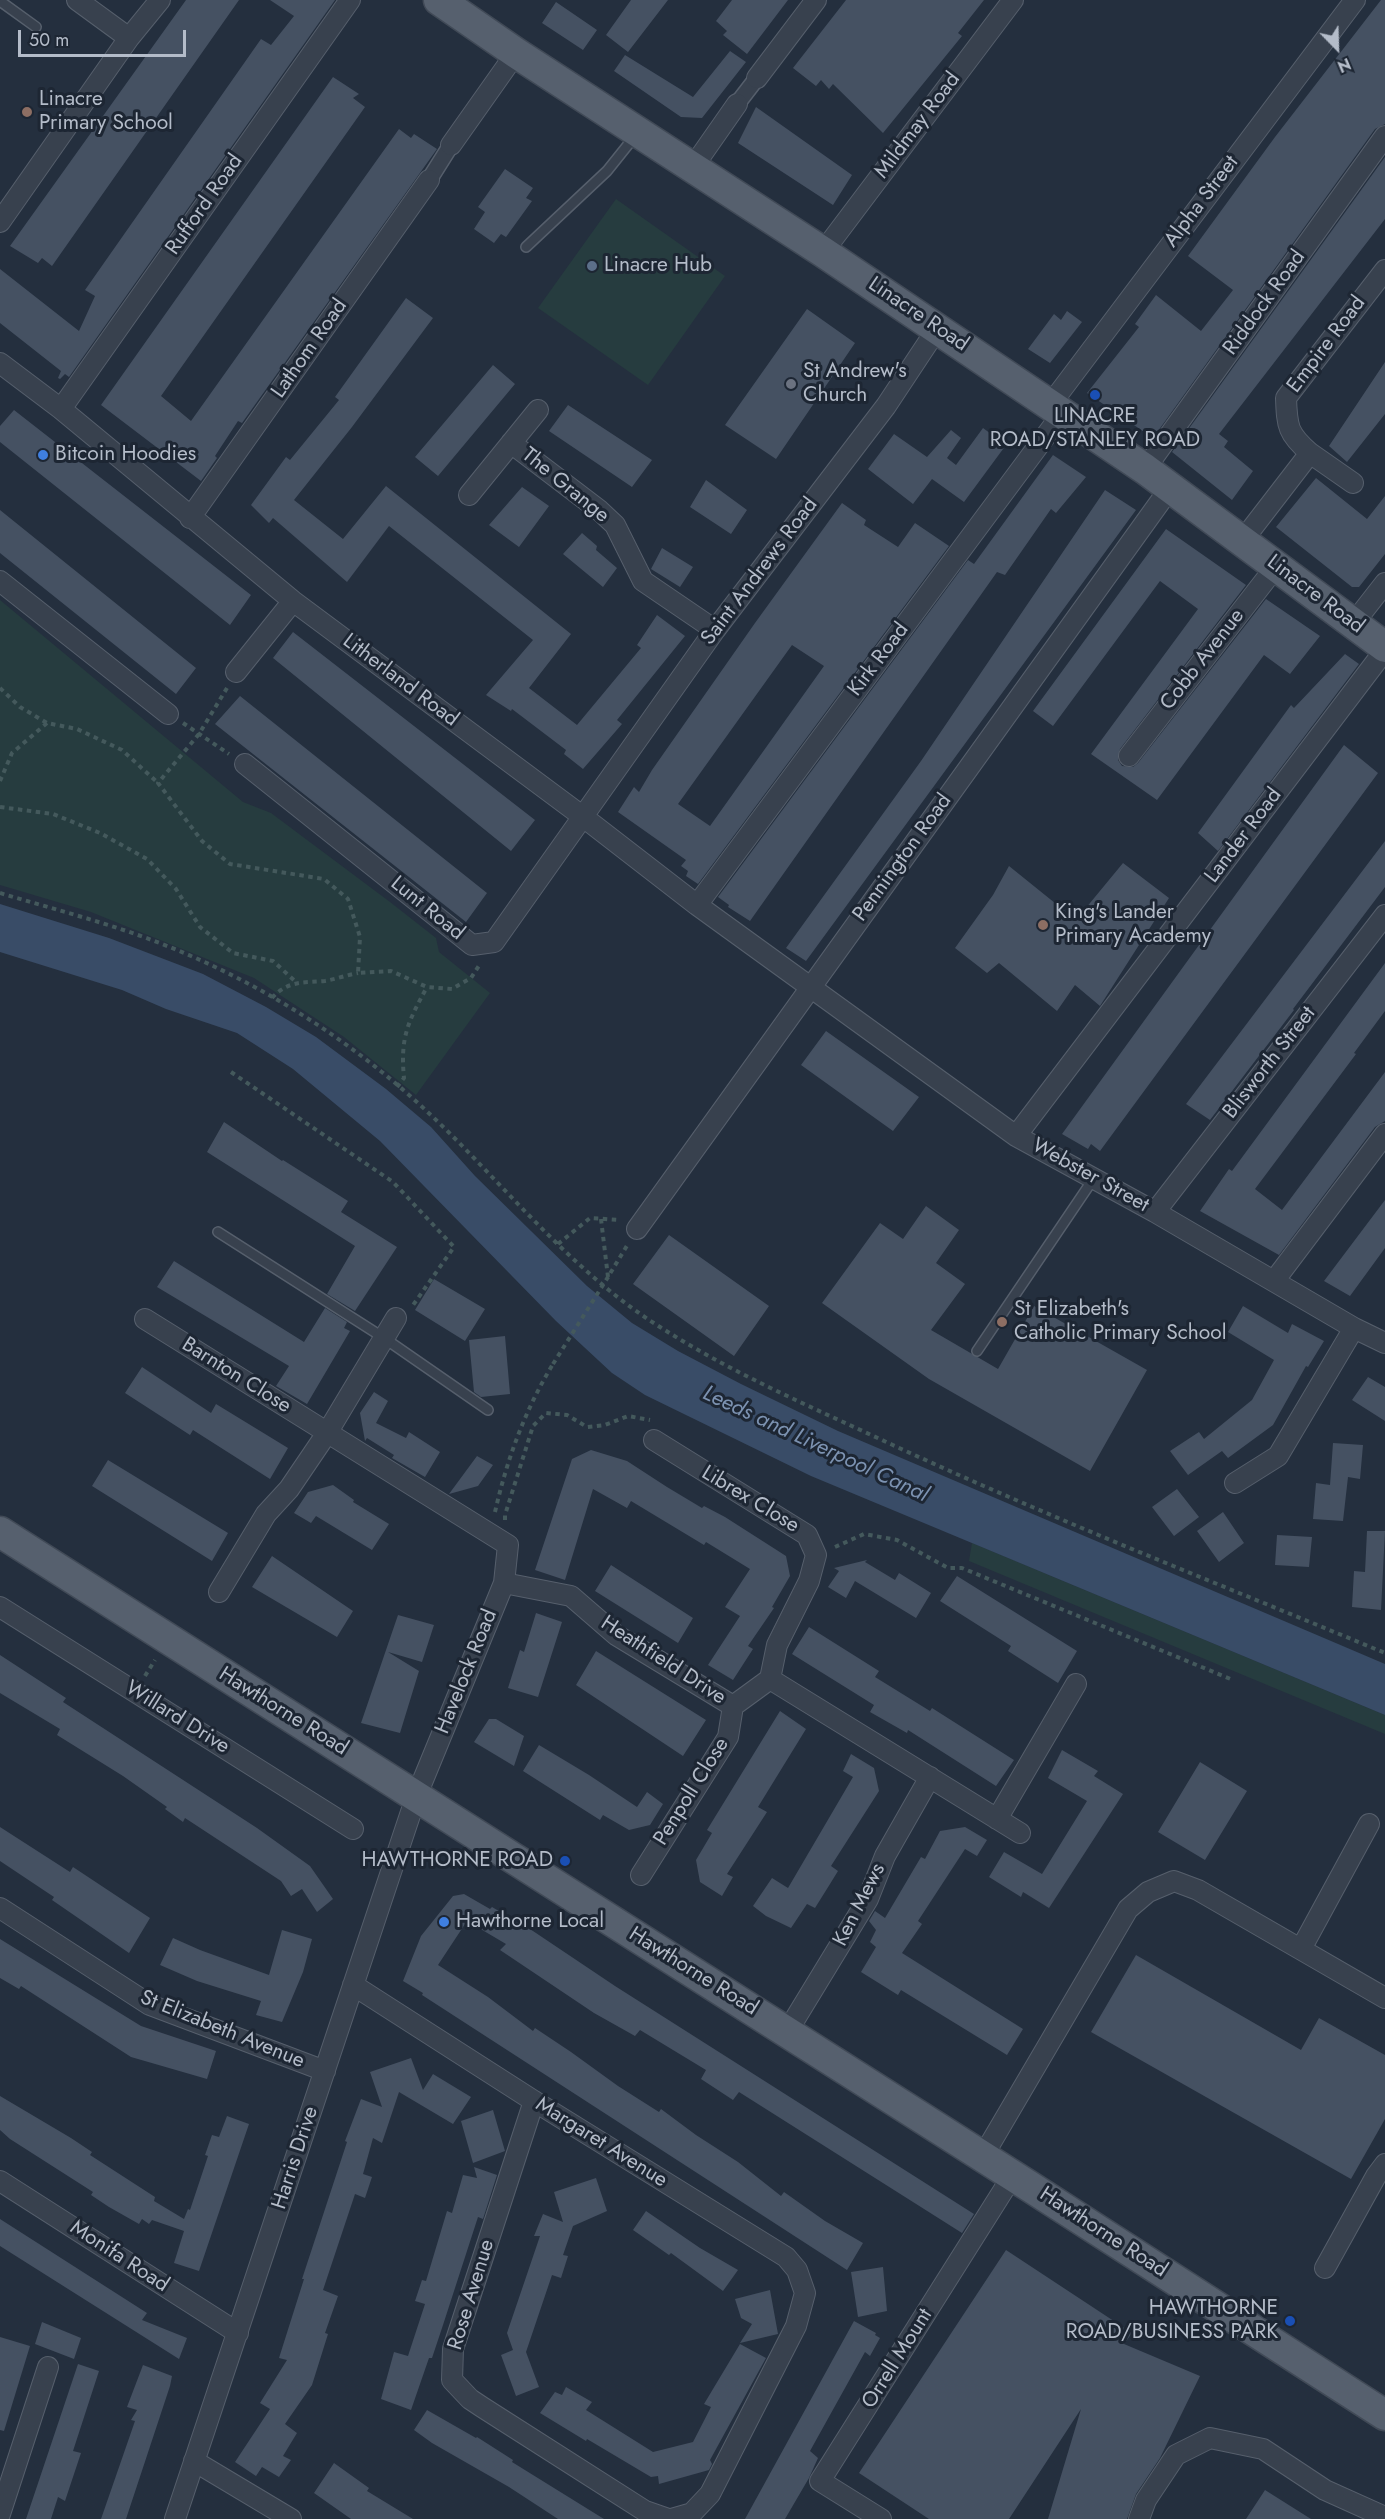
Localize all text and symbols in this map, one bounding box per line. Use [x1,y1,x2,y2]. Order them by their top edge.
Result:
scale bar [21,18,189,56]
north arrow [1307,18,1367,78]
text: 50 m [29,27,69,53]
text: N [1334,52,1355,78]
street label: Mildmay Road [870,68,966,184]
place label: Linacre Primary School [39,87,173,137]
marker: Linacre Primary School [20,105,34,119]
street label: Rufford Road [161,150,249,260]
street label: Alpha Street [1159,151,1245,253]
street label: Riddock Road [1219,246,1311,360]
place label: Linacre Hub [604,253,712,279]
marker: Linacre Hub [585,259,599,273]
street label: Linacre Road [863,272,973,358]
street label: Empire Road [1282,292,1372,398]
street label: Lathom Road [267,295,353,403]
place label: St Andrew's Church [803,359,907,409]
marker: St Andrew's Church [784,377,798,391]
marker: LINACRE ROAD/STANLEY ROAD [1088,388,1102,402]
place label: LINACRE ROAD/STANLEY ROAD [990,404,1200,454]
place label: Bitcoin Hoodies [55,442,196,468]
street label: The Grange [516,443,614,529]
marker: Bitcoin Hoodies [36,448,50,462]
street label: Saint Andrews Road [696,493,824,651]
street label: Linacre Road [1261,550,1369,640]
street label: Cobb Avenue [1156,604,1250,716]
street label: Kirk Road [843,618,915,702]
street label: Litherland Road [337,629,463,733]
street label: Lander Road [1200,784,1288,888]
street label: Pennington Road [848,789,958,927]
street label: Lunt Road [385,872,469,946]
place label: King's Lander Primary Academy [1055,900,1211,950]
marker: King's Lander Primary Academy [1036,918,1050,932]
street label: Blisworth Street [1218,1002,1322,1124]
street label: Webster Street [1027,1134,1153,1218]
place label: St Elizabeth's Catholic Primary School [1014,1297,1227,1347]
marker: St Elizabeth's Catholic Primary School [995,1315,1009,1329]
street label: Barnton Close [177,1333,295,1419]
water label: Leeds and Liverpool Canal [698,1381,932,1509]
street label: Librex Close [697,1461,803,1539]
street label: Havelock Road [431,1606,503,1738]
street label: Heathfield Drive [596,1611,730,1711]
street label: Hawthorne Road [214,1662,352,1762]
street label: Willard Drive [120,1676,234,1760]
street label: Penpoll Close [649,1734,735,1850]
place label: HAWTHORNE ROAD [361,1848,553,1874]
marker: HAWTHORNE ROAD [558,1854,572,1868]
street label: Ken Mews [828,1859,892,1951]
place label: Hawthorne Local [456,1909,604,1935]
marker: Hawthorne Local [437,1915,451,1929]
street label: Hawthorne Road [624,1922,762,2022]
street label: St Elizabeth Avenue [136,1986,308,2074]
street label: Margaret Avenue [530,2092,672,2194]
street label: Harris Drive [268,2103,324,2213]
street label: Hawthorne Road [1034,2182,1172,2284]
street label: Monifa Road [65,2216,173,2298]
street label: Rose Avenue [443,2237,501,2353]
place label: HAWTHORNE ROAD/BUSINESS PARK [1066,2296,1278,2346]
street label: Orrell Mount [857,2304,939,2414]
marker: HAWTHORNE ROAD/BUSINESS PARK [1283,2314,1297,2328]

